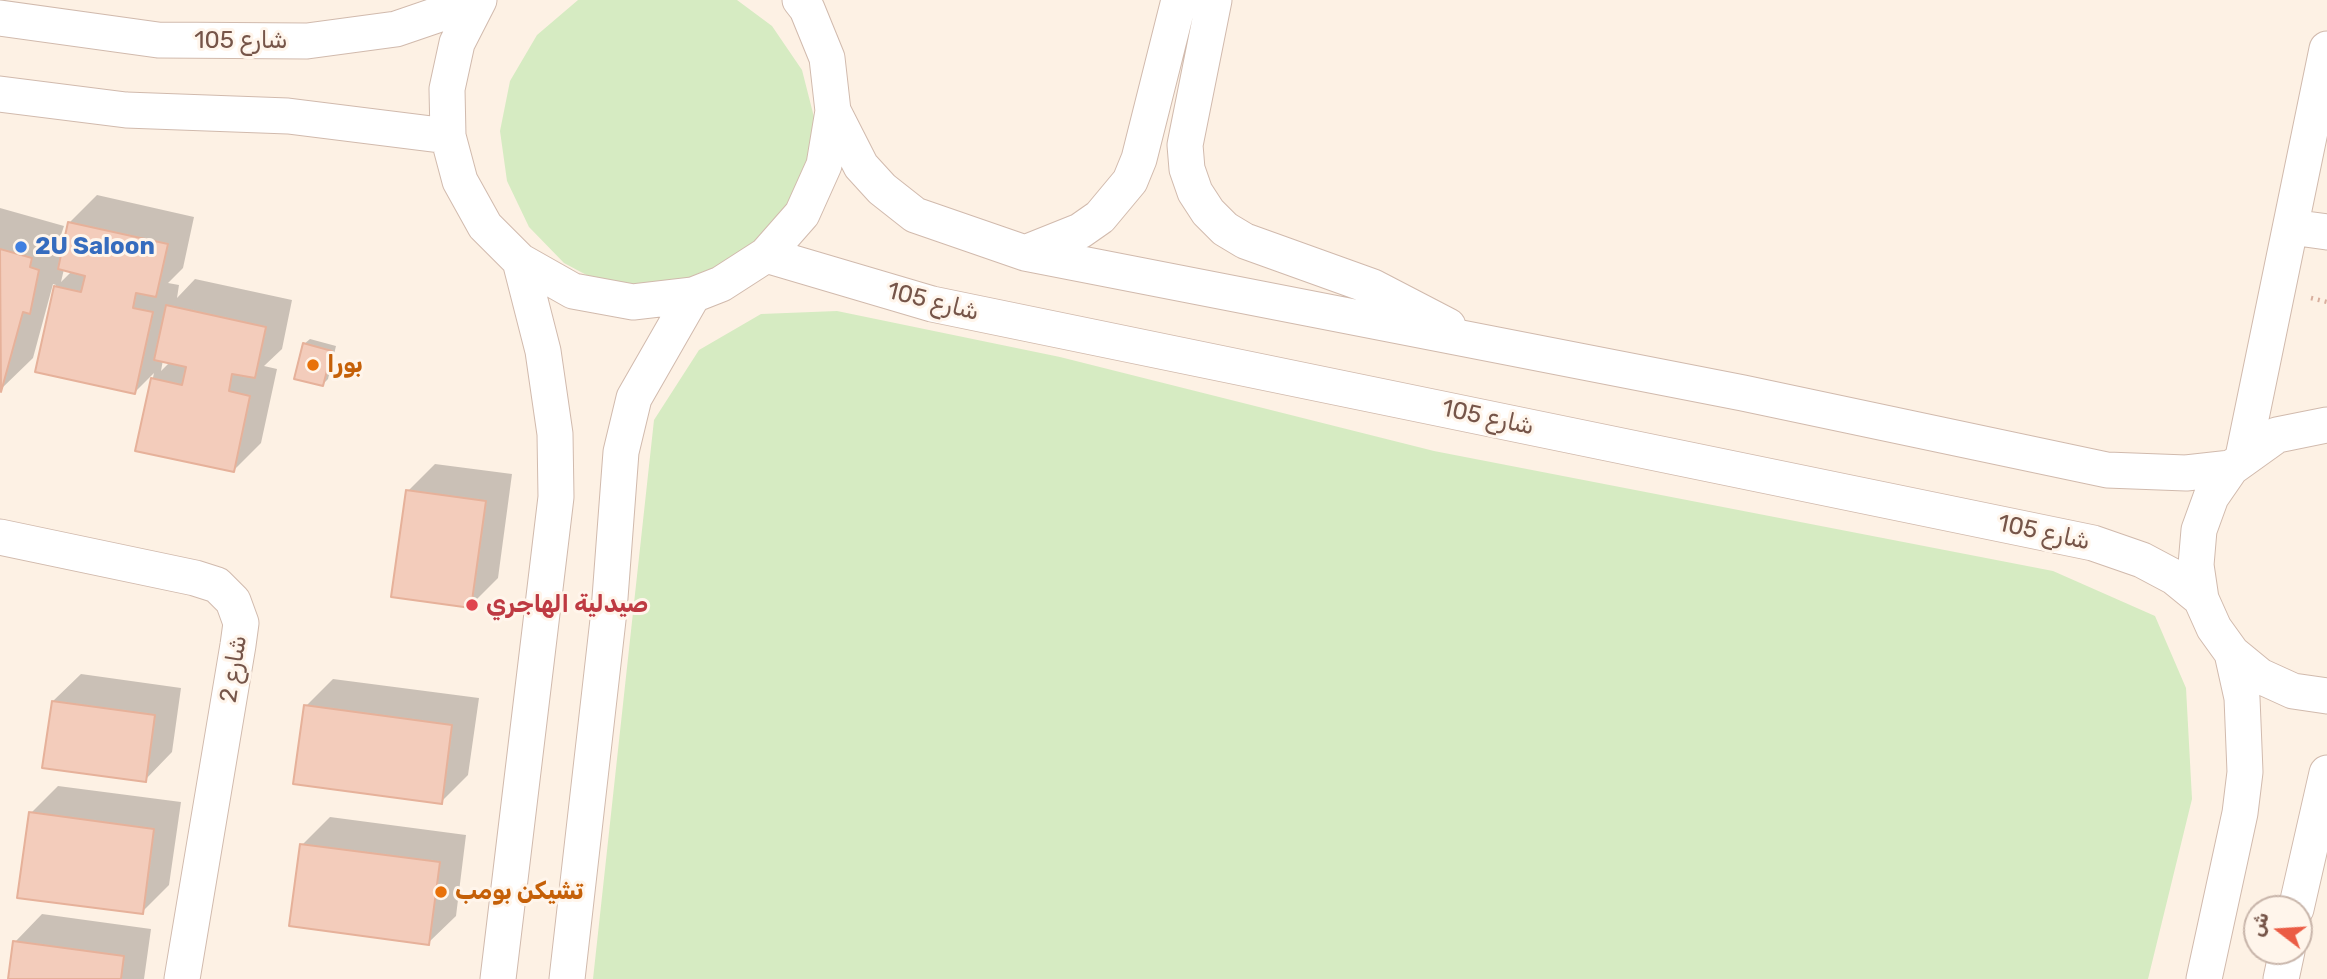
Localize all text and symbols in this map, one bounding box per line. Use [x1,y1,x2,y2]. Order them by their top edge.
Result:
street label: شارع 105 [194,27,288,55]
place label: 2U Saloon [35,233,155,261]
marker: 2U Saloon [13,239,29,255]
street label: شارع 105 [884,277,982,327]
place label: بورا [327,351,363,379]
marker: بورا [305,357,321,373]
street label: شارع 105 [1439,394,1537,442]
street label: شارع 105 [1995,509,2093,557]
place label: صيدلية الهاجري [486,591,648,619]
marker: صيدلية الهاجري [464,597,480,613]
street label: شارع 2 [214,633,254,705]
place label: تشيكن بومب [455,878,584,906]
marker: تشيكن بومب [433,884,449,900]
north arrow [2243,895,2313,965]
text: ش [2245,909,2274,939]

